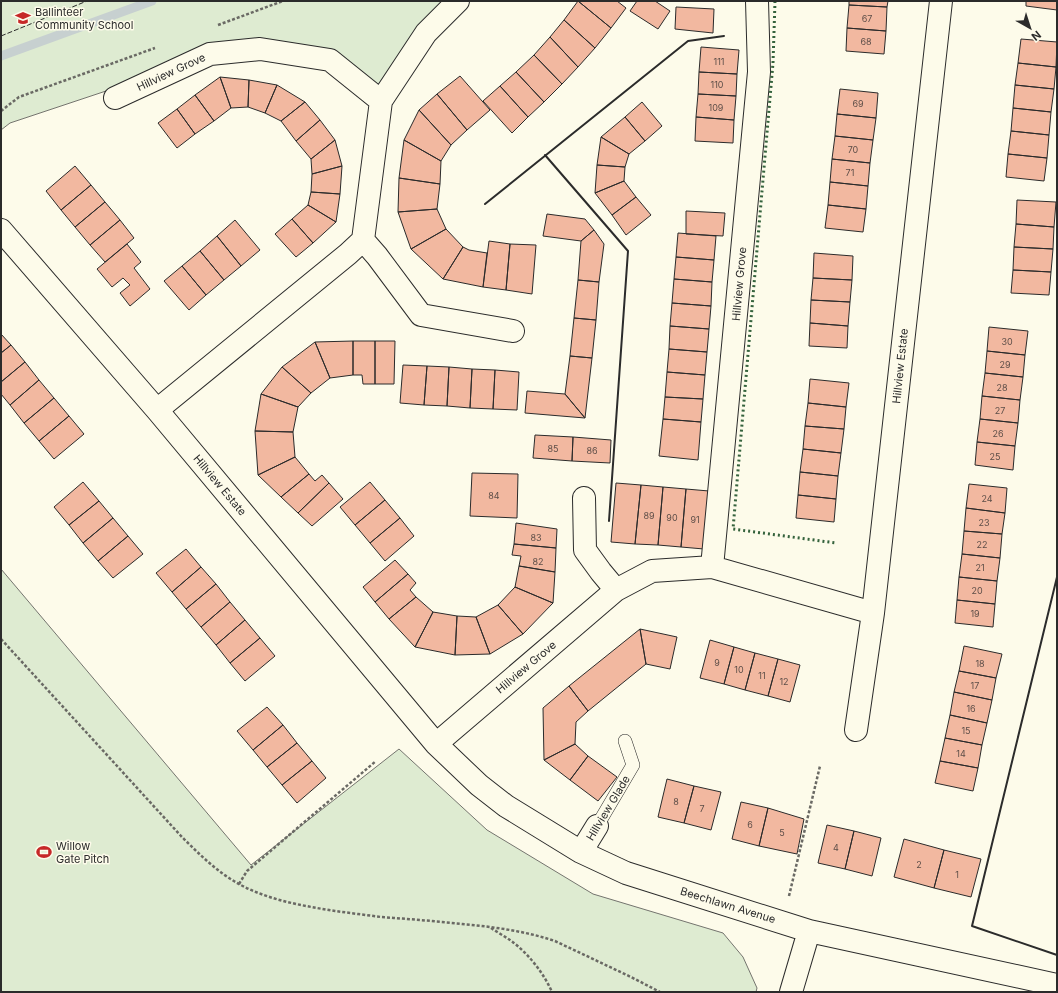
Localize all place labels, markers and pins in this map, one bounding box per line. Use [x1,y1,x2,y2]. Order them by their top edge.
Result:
place label: Ballinteer Community School [35,5,133,32]
school or university icon: Ballinteer Community School [14,9,32,27]
place label: Willow Gate Pitch [56,839,109,866]
sports icon: Willow Gate Pitch [35,843,53,861]

